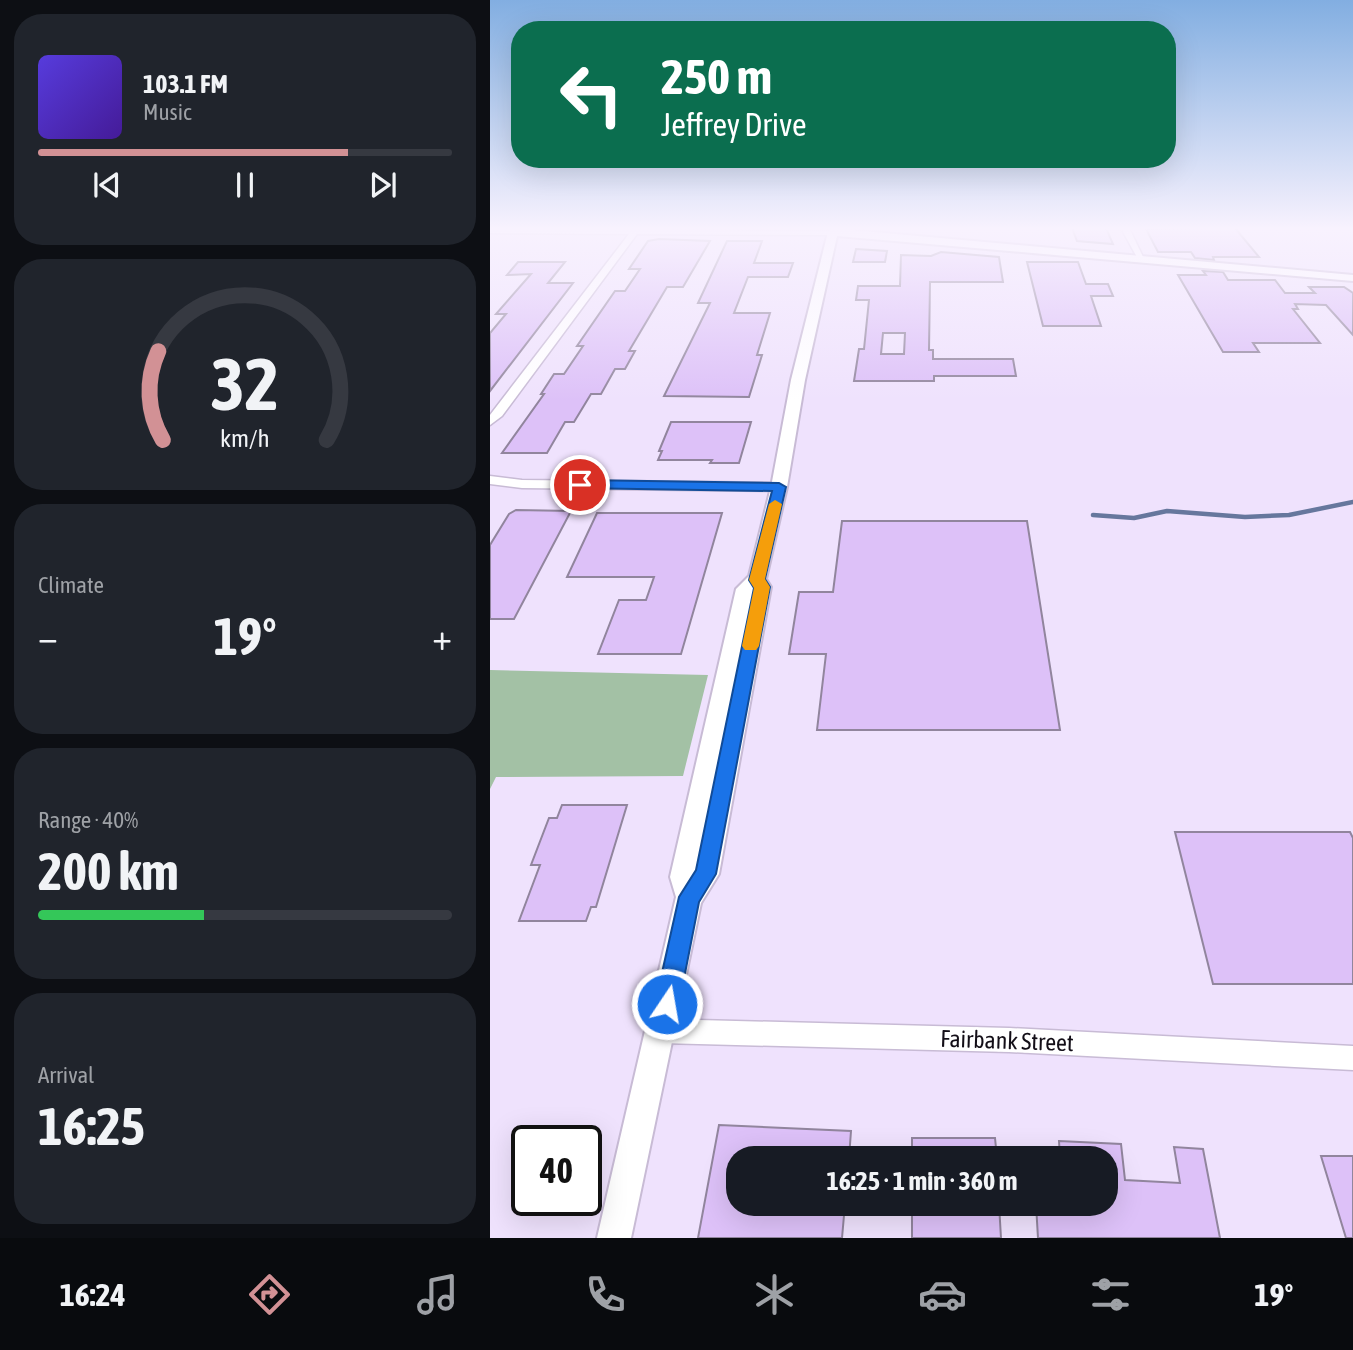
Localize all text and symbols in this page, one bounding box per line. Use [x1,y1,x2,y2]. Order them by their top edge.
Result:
text: 250 m [661,48,772,104]
icon: left [546,49,637,140]
text: 103.1 FM [143,69,228,99]
text: Music [143,99,191,125]
text: Jeffrey Drive [661,106,806,143]
icon: previous [88,166,126,204]
icon: pause [226,166,264,204]
icon: next [364,166,402,204]
text: 32 [211,343,279,426]
text: km/h [220,424,270,452]
pin [550,455,610,515]
icon: arrive [561,466,599,504]
text: Climate [38,572,104,598]
text: 19° [213,606,277,666]
text: − [38,615,58,658]
text: + [432,615,452,658]
text: Range · 40% [38,807,138,833]
text: 200 km [38,841,179,901]
position arrow [630,967,704,1041]
street label: Fairbank Street [940,1025,1074,1056]
text: Arrival [38,1062,94,1088]
text: 16:25 [38,1096,145,1156]
speed limit sign: 40 [511,1125,602,1216]
text: 16:25 · 1 min · 360 m [827,1166,1017,1196]
icon: directions [245,1270,294,1319]
icon: music [413,1270,462,1319]
icon: phone [581,1270,630,1319]
icon: climate [750,1270,799,1319]
icon: car [918,1270,967,1319]
icon: filters [1086,1270,1135,1319]
text: 16:24 [60,1276,125,1313]
text: 19° [1254,1276,1293,1313]

